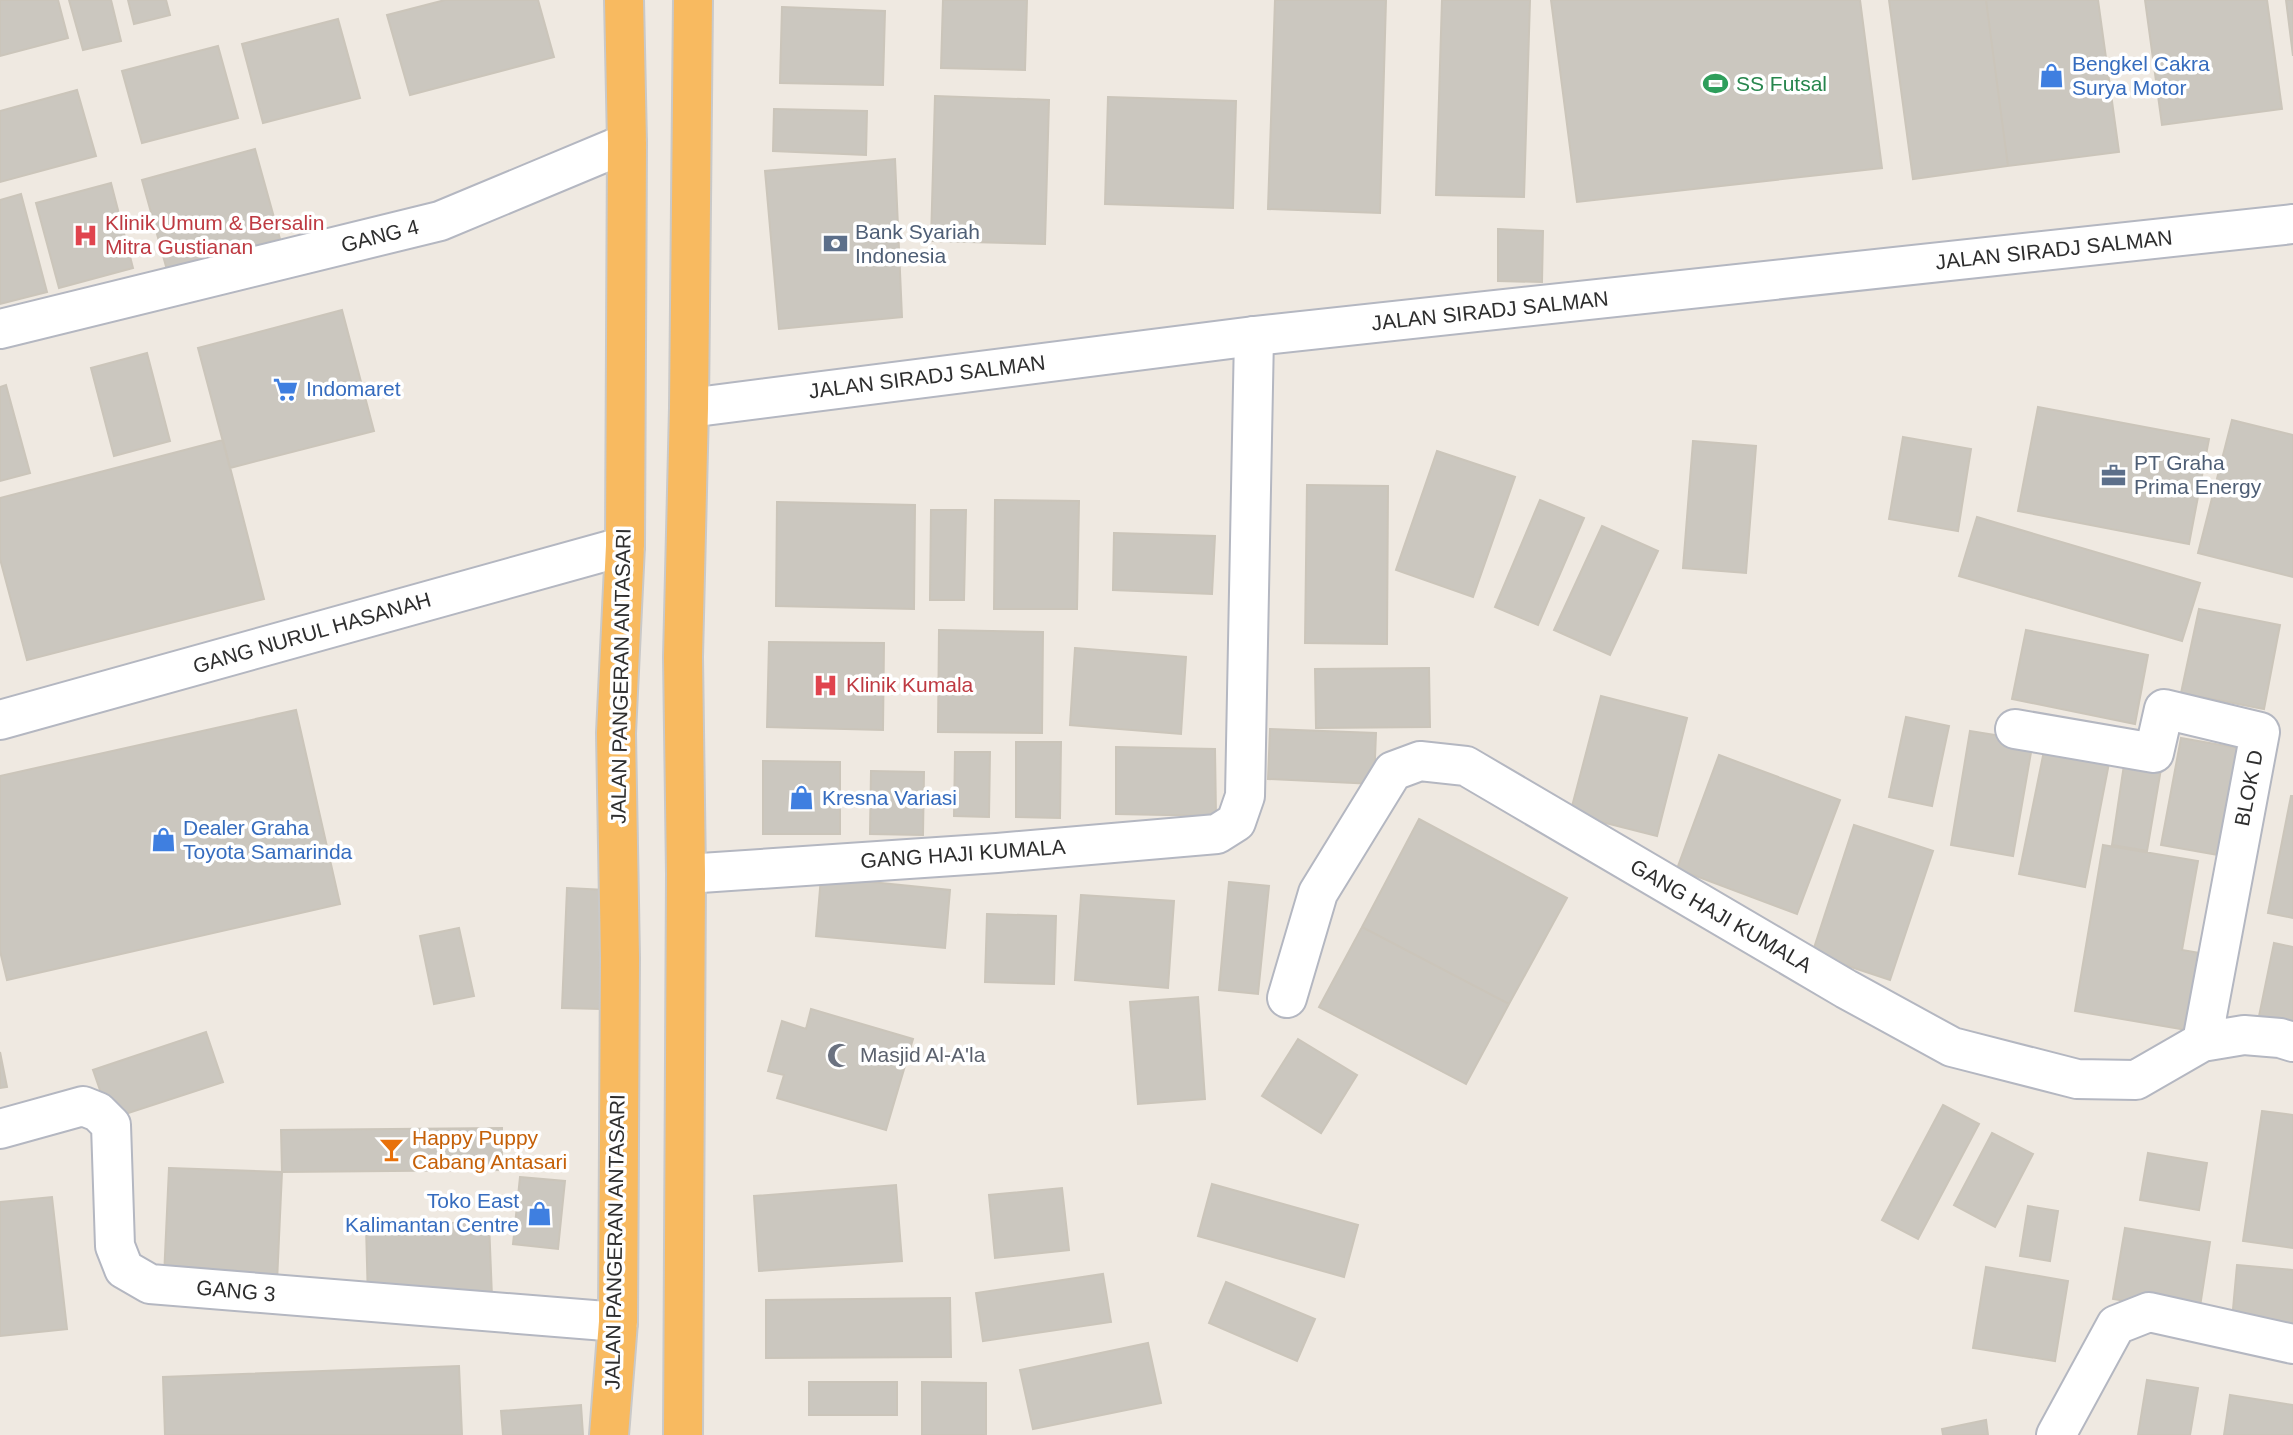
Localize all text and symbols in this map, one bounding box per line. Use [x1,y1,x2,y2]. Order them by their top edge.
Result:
place label: Bengkel Cakra Surya Motor [2072,52,2210,99]
shop icon: Bengkel Cakra Surya Motor [2038,62,2066,90]
sports icon: SS Futsal [1702,70,1730,98]
place label: SS Futsal [1736,72,1827,95]
place label: Klinik Umum & Bersalin Mitra Gustianan [105,211,324,258]
street label: GANG 4 [339,215,421,256]
place label: Bank Syariah Indonesia [855,220,980,267]
hospital icon: Klinik Umum & Bersalin Mitra Gustianan [71,221,99,249]
street label: JALAN SIRADJ SALMAN [1934,226,2174,273]
bank icon: Bank Syariah Indonesia [821,230,849,258]
street label: JALAN SIRADJ SALMAN [1370,287,1610,334]
street label: JALAN SIRADJ SALMAN [807,351,1046,402]
supermarket icon: Indomaret [272,375,300,403]
place label: Indomaret [306,377,401,400]
place label: PT Graha Prima Energy [2134,451,2262,498]
office icon: PT Graha Prima Energy [2100,461,2128,489]
street label: JALAN PANGERAN ANTASARI [606,528,635,824]
street label: GANG NURUL HASANAH [190,587,434,678]
hospital icon: Klinik Kumala [812,671,840,699]
place label: Klinik Kumala [846,673,974,696]
street label: BLOK D [2230,748,2267,828]
shop icon: Kresna Variasi [788,784,816,812]
place label: Kresna Variasi [822,786,957,809]
place label: Dealer Graha Toyota Samarinda [183,816,353,863]
shop icon: Dealer Graha Toyota Samarinda [149,826,177,854]
street label: GANG HAJI KUMALA [860,835,1066,872]
street label: GANG HAJI KUMALA [1627,854,1816,977]
mosque icon: Masjid Al-A'la [826,1041,854,1069]
place label: Masjid Al-A'la [860,1043,986,1066]
street label: JALAN PANGERAN ANTASARI [600,1094,629,1390]
place label: Happy Puppy Cabang Antasari [412,1126,567,1173]
bar icon: Happy Puppy Cabang Antasari [378,1136,406,1164]
place label: Toko East Kalimantan Centre [345,1189,519,1236]
shop icon: Toko East Kalimantan Centre [525,1199,553,1227]
street label: GANG 3 [196,1276,277,1305]

